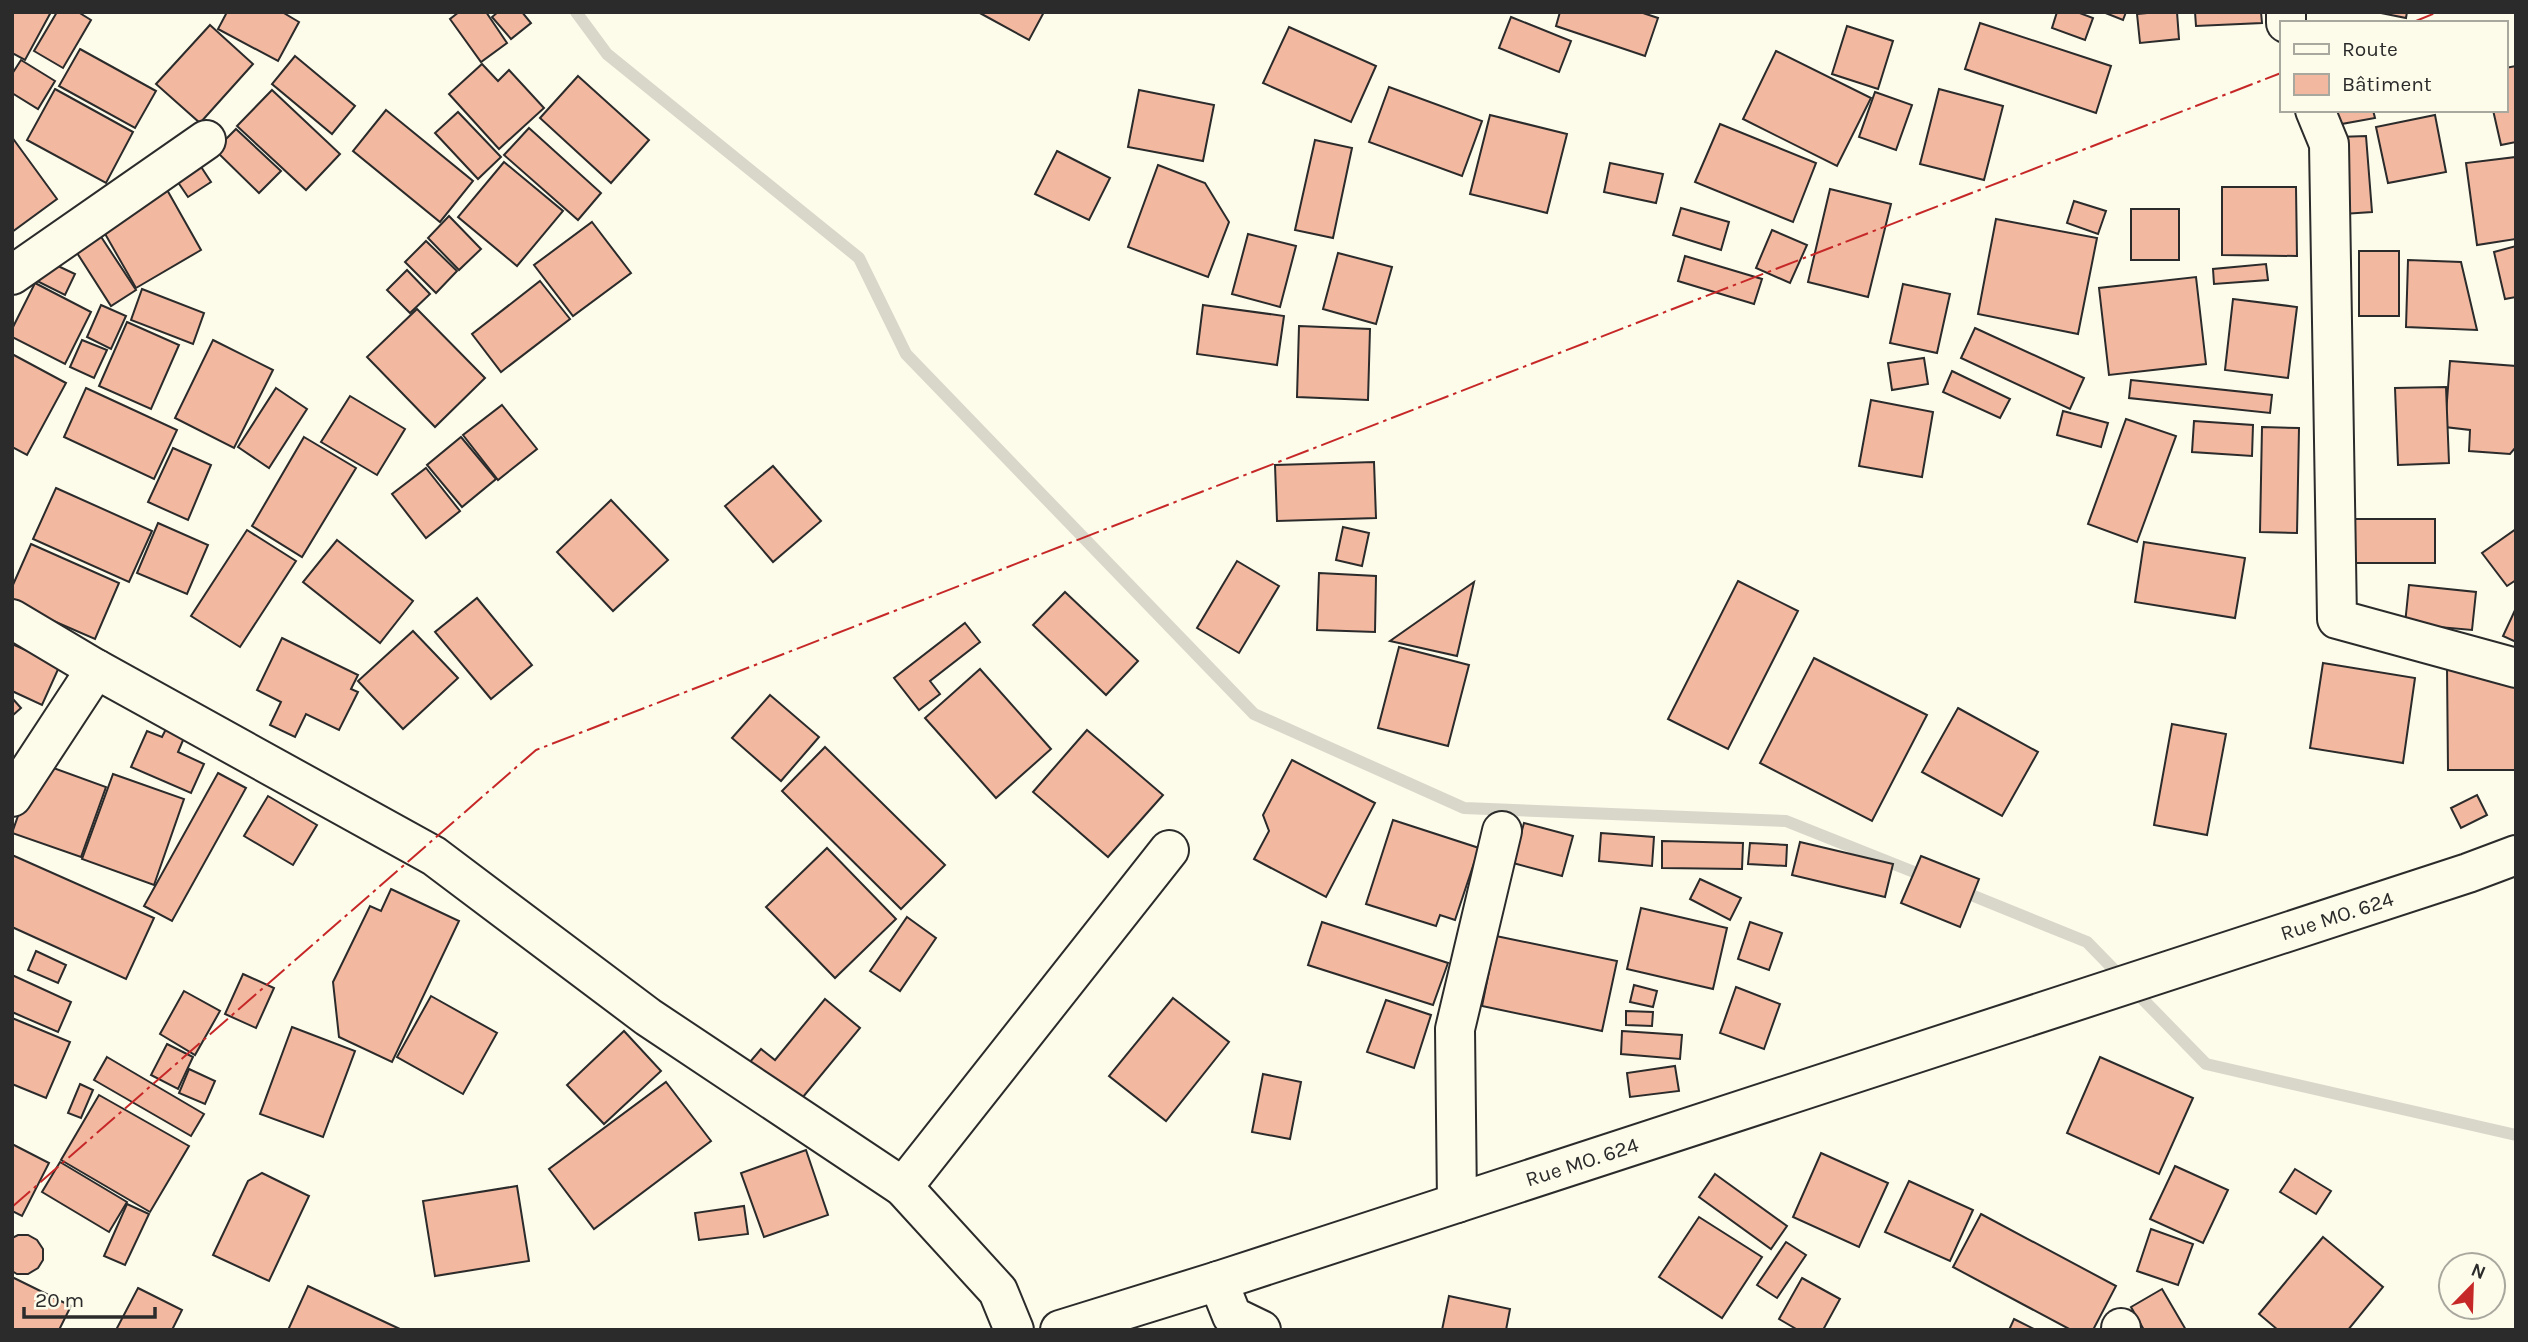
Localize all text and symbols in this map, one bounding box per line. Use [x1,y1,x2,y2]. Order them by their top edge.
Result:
legend [2280,21,2507,112]
text: Route [2342,37,2398,61]
text: Bâtiment [2342,72,2432,96]
street label: Rue MO. 624 [2277,886,2397,946]
street label: Rue MO. 624 [1522,1132,1642,1192]
north arrow [2437,1251,2507,1321]
text: N [2468,1258,2489,1284]
scale bar [24,1276,156,1320]
text: 20 m [35,1288,84,1312]

